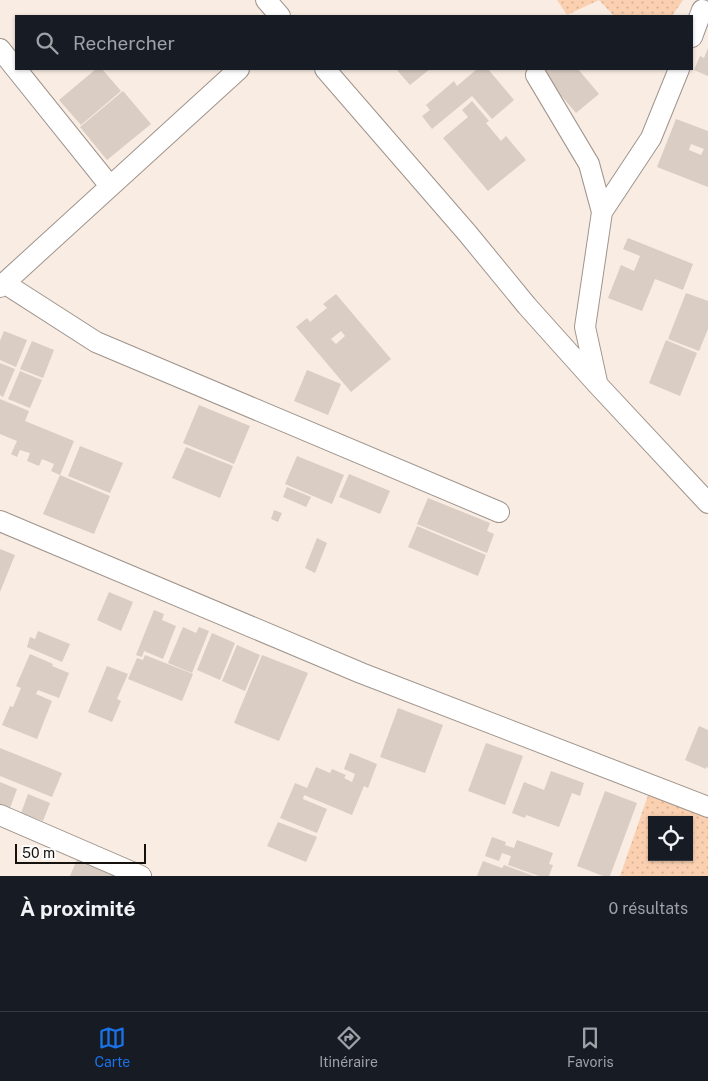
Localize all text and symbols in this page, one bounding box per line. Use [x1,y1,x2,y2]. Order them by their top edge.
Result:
search box [15,15,693,70]
icon: search [33,29,61,57]
text: Rechercher [73,32,175,54]
map controls [648,816,693,861]
button: locate [648,816,693,861]
scale bar [15,841,146,864]
text: 50 m [22,845,55,861]
text: À proximité [20,896,136,921]
text: 0 résultats [608,899,688,918]
tab: Carte [94,1024,130,1070]
tab: Itinéraire [319,1024,378,1070]
tab: Favoris [567,1024,613,1070]

